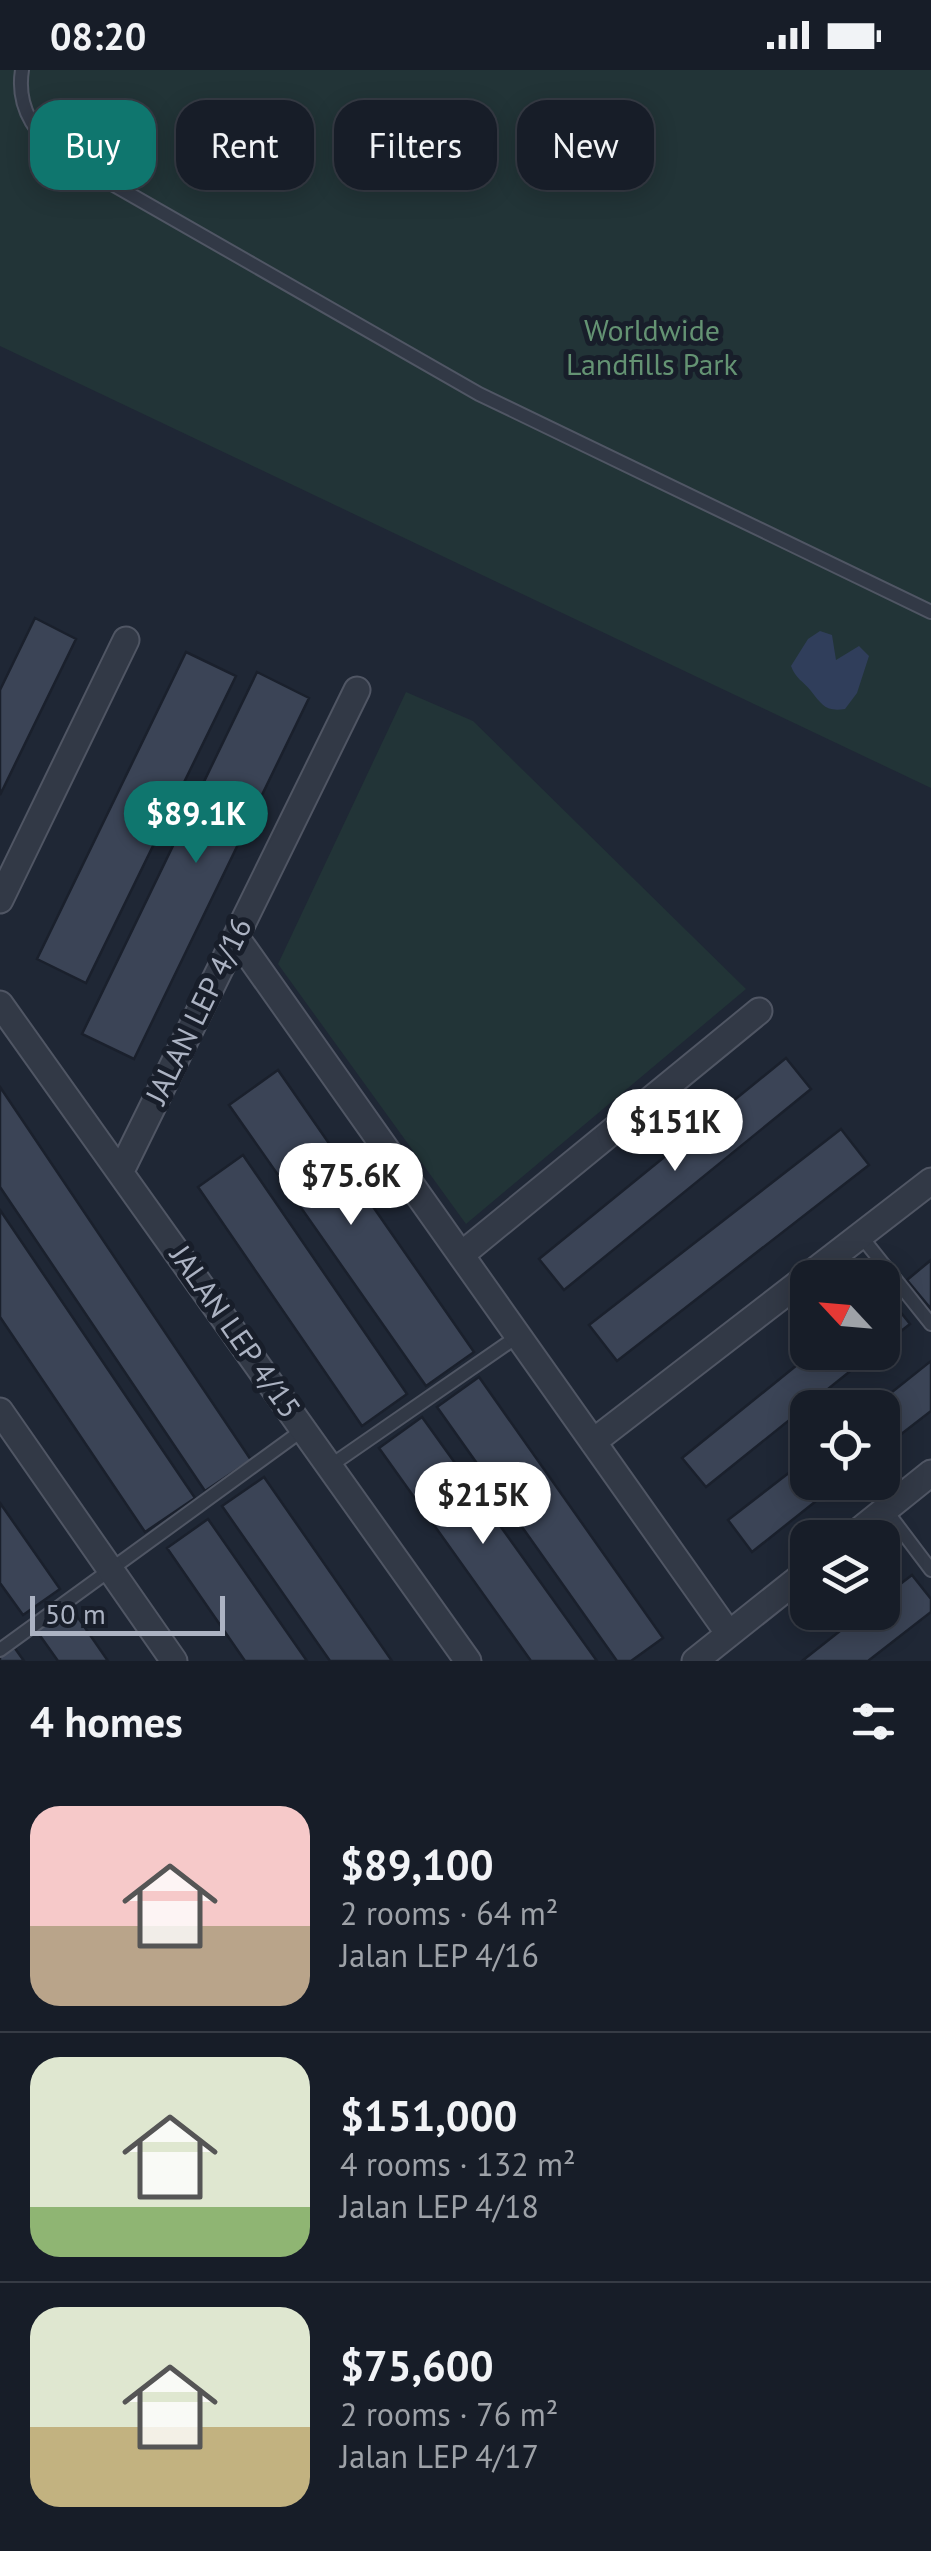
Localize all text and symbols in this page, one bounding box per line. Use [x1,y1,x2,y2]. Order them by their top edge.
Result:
text: 08:20 [50,11,146,60]
chip: Buy [30,100,156,190]
chip: Rent [176,100,314,190]
chip: Filters [334,100,497,190]
chip: New [517,100,654,190]
park label: Worldwide Landfills Park [566,310,739,383]
pin: $89.1K [115,781,277,866]
text: $89.1K [146,792,246,834]
street label: JALAN LEP 4/16 [135,911,260,1112]
pin: $151K [605,1089,745,1174]
text: $151K [629,1100,721,1142]
pin: $75.6K [270,1143,432,1228]
text: $75.6K [301,1154,401,1196]
street label: JALAN LEP 4/15 [161,1235,310,1425]
north arrow [790,1260,900,1370]
map controls [790,1260,900,1630]
button: locate [790,1390,900,1500]
pin: $215K [413,1462,553,1547]
text: $215K [437,1473,529,1515]
button: layers [790,1520,900,1630]
scale bar [30,1591,225,1636]
text: 50 m [45,1595,106,1632]
text: 4 homes [30,1694,183,1749]
icon: filters [846,1694,901,1749]
text: $89,100 [340,1837,493,1892]
icon: home [110,1846,230,1966]
text: 2 rooms · 64 m² [340,1892,558,1934]
text: Jalan LEP 4/16 [340,1934,539,1976]
text: $151,000 [340,2088,517,2143]
icon: home [110,2097,230,2217]
text: 4 rooms · 132 m² [340,2143,576,2185]
text: Jalan LEP 4/18 [340,2185,539,2227]
text: $75,600 [340,2338,493,2393]
icon: home [110,2347,230,2467]
text: 2 rooms · 76 m² [340,2393,558,2435]
text: Jalan LEP 4/17 [340,2435,539,2477]

